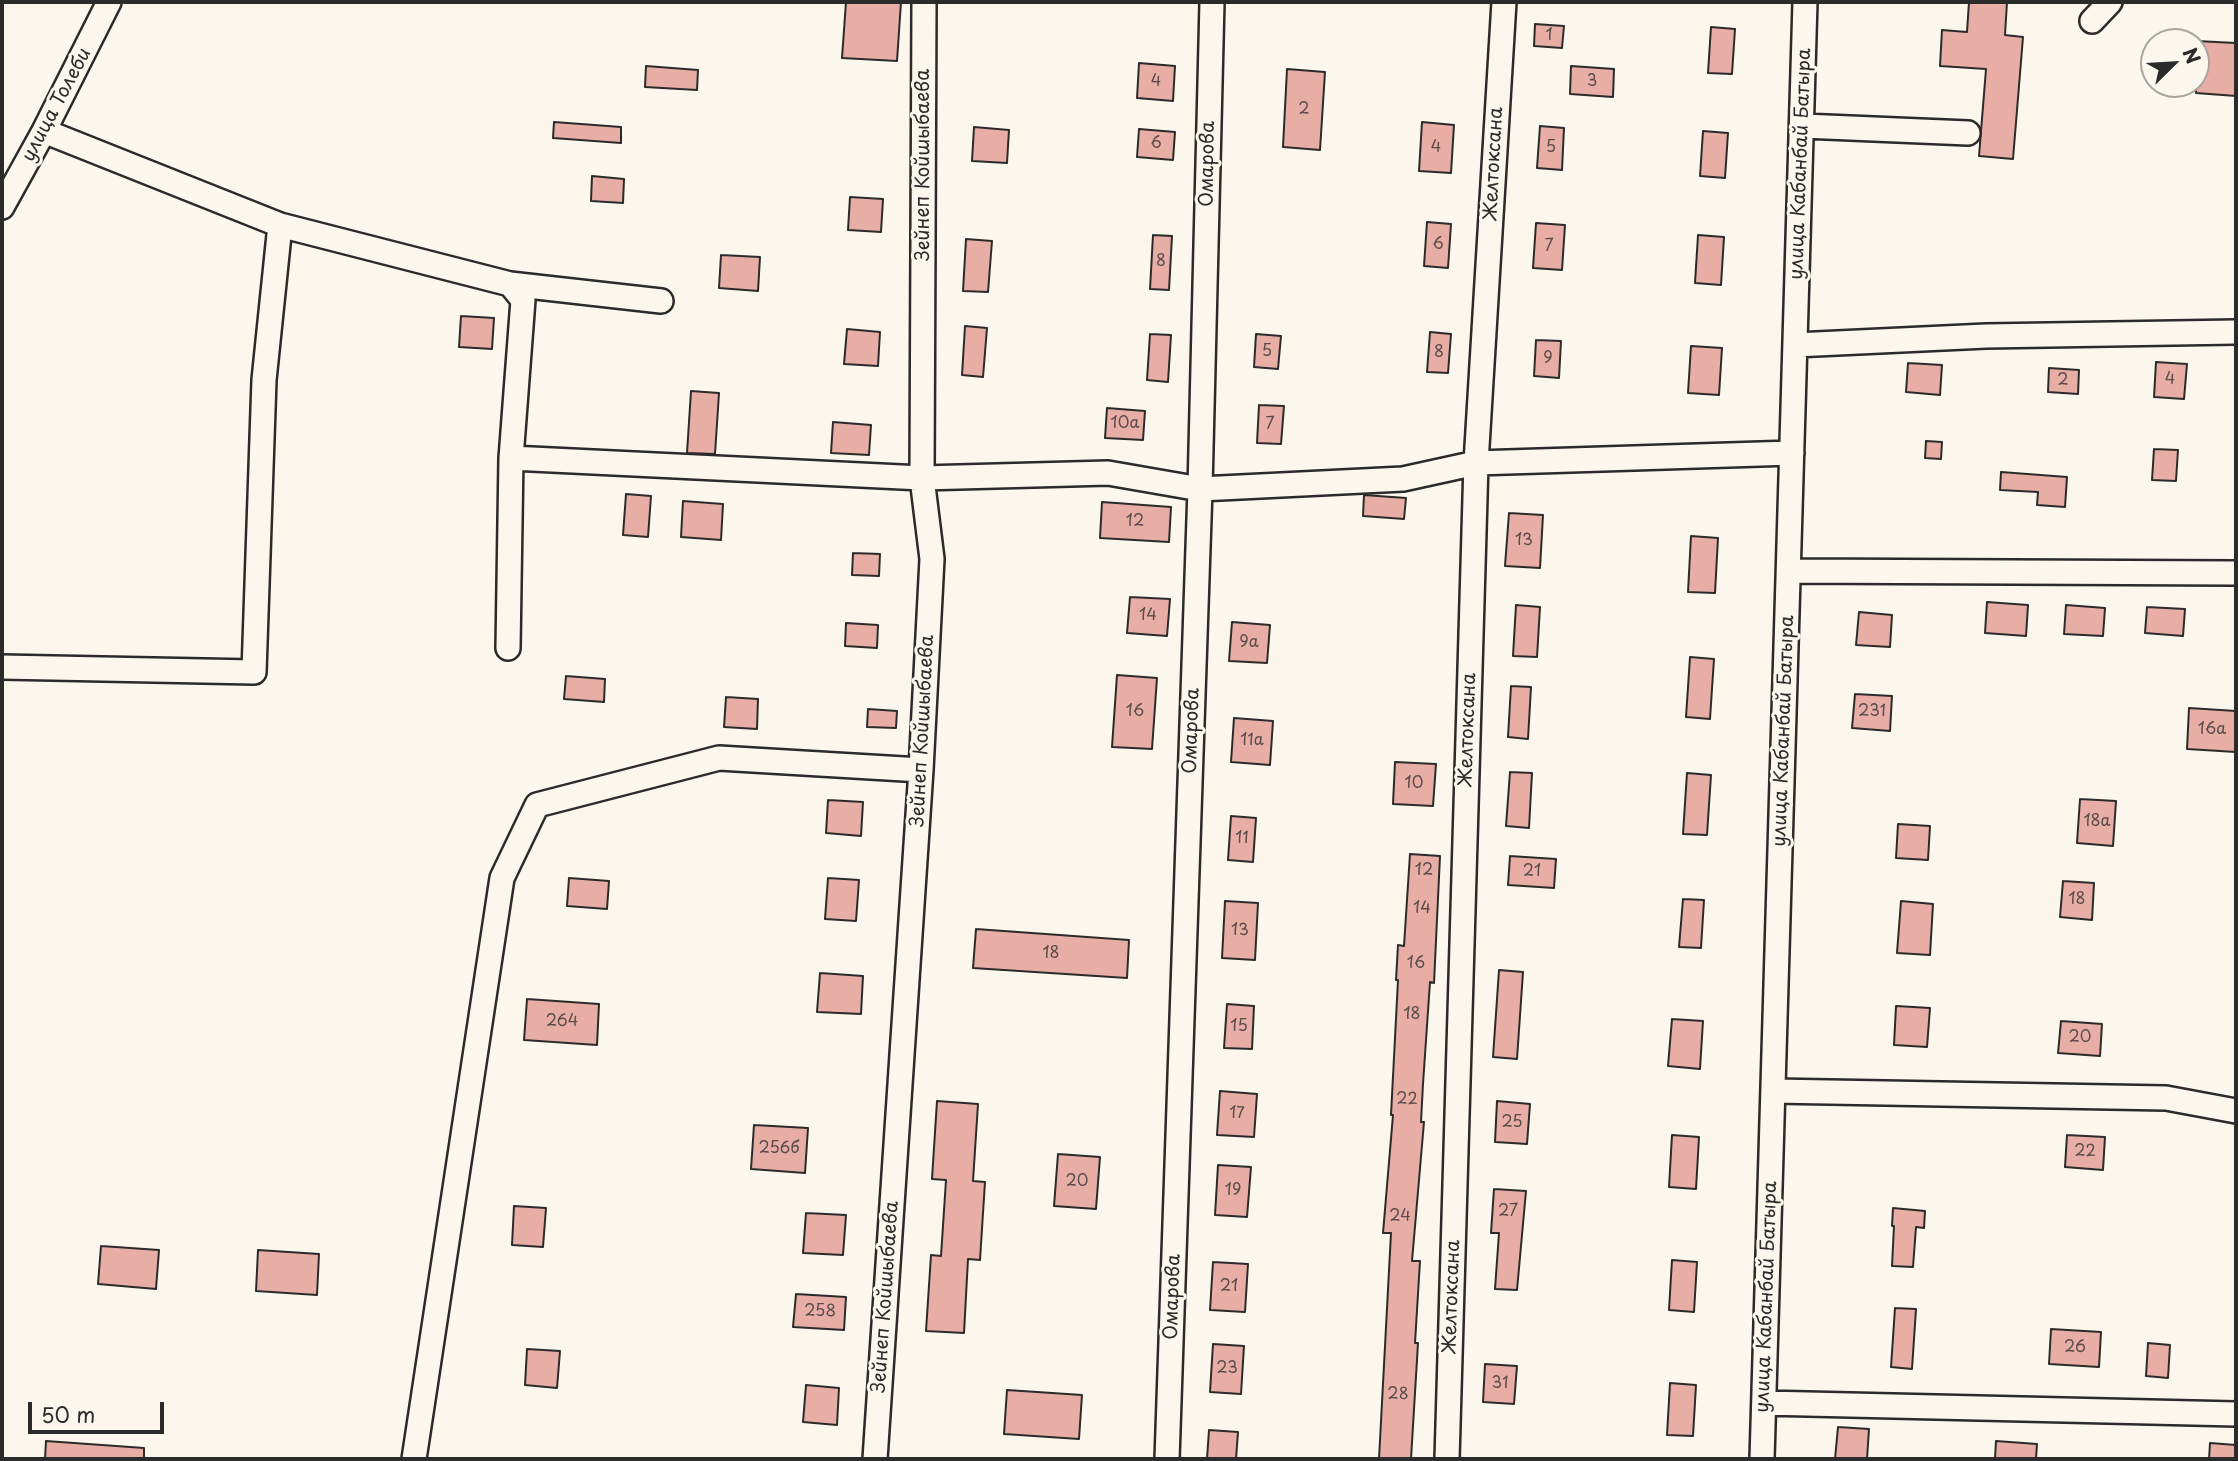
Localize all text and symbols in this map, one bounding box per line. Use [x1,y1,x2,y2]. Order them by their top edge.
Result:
house number: 1 [1545,26,1553,46]
north arrow [2140,28,2210,98]
text: N [2177,43,2208,68]
street label: улица Толеби [17,44,97,166]
street label: улица Кабанбай Батыра [1786,48,1816,280]
street label: Зейнеп Койшыбаева [913,69,935,261]
house number: 4 [1151,72,1161,92]
house number: 3 [1587,72,1597,92]
house number: 2 [1298,100,1310,120]
street label: Желтоксана [1480,106,1508,222]
street label: Омарова [1196,121,1220,207]
house number: 6 [1150,134,1162,154]
house number: 4 [1431,138,1441,158]
house number: 5 [1546,138,1556,158]
house number: 6 [1432,235,1444,255]
house number: 7 [1544,237,1554,257]
house number: 8 [1156,252,1166,272]
house number: 5 [1262,342,1272,362]
house number: 8 [1434,343,1444,363]
house number: 9 [1543,349,1553,369]
house number: 4 [2165,370,2175,390]
house number: 2 [2057,371,2069,391]
house number: 10а [1111,414,1139,434]
house number: 7 [1265,415,1275,435]
house number: 12 [1126,512,1144,532]
house number: 13 [1515,531,1533,551]
house number: 14 [1139,606,1157,626]
street label: улица Кабанбай Батыра [1769,615,1799,847]
house number: 9а [1239,633,1259,653]
street label: Зейнеп Койшыбаева [907,634,939,828]
street label: Желтоксана [1455,673,1481,787]
street label: Омарова [1179,688,1205,774]
house number: 16 [1126,702,1144,722]
house number: 231 [1858,702,1886,722]
house number: 16а [2198,720,2226,740]
house number: 11а [1240,731,1264,751]
house number: 10 [1405,774,1423,794]
house number: 18а [2083,812,2111,832]
house number: 11 [1235,829,1249,849]
house number: 12 [1415,861,1433,881]
house number: 21 [1523,862,1541,882]
house number: 18 [2068,890,2086,910]
house number: 14 [1413,899,1431,919]
house number: 13 [1231,921,1249,941]
house number: 18 [1042,944,1060,964]
house number: 16 [1407,954,1425,974]
house number: 18 [1403,1005,1421,1025]
house number: 264 [546,1012,578,1032]
house number: 15 [1230,1017,1248,1037]
house number: 20 [2069,1028,2091,1048]
house number: 22 [1396,1090,1418,1110]
house number: 17 [1229,1104,1245,1124]
house number: 25 [1501,1113,1523,1133]
house number: 256б [758,1139,800,1159]
house number: 22 [2074,1142,2096,1162]
house number: 20 [1066,1172,1088,1192]
house number: 19 [1225,1181,1241,1201]
street label: улица Кабанбай Батыра [1752,1181,1782,1413]
street label: Зейнеп Койшыбаева [868,1200,904,1394]
house number: 27 [1498,1202,1518,1222]
house number: 24 [1389,1207,1411,1227]
street label: Желтоксана [1439,1240,1465,1354]
street label: Омарова [1160,1254,1186,1340]
house number: 21 [1220,1277,1238,1297]
house number: 258 [804,1302,836,1322]
house number: 26 [2064,1338,2086,1358]
house number: 23 [1216,1359,1238,1379]
house number: 31 [1492,1374,1508,1394]
house number: 28 [1387,1385,1409,1405]
scale bar [32,1388,168,1432]
text: 50 m [41,1398,95,1430]

